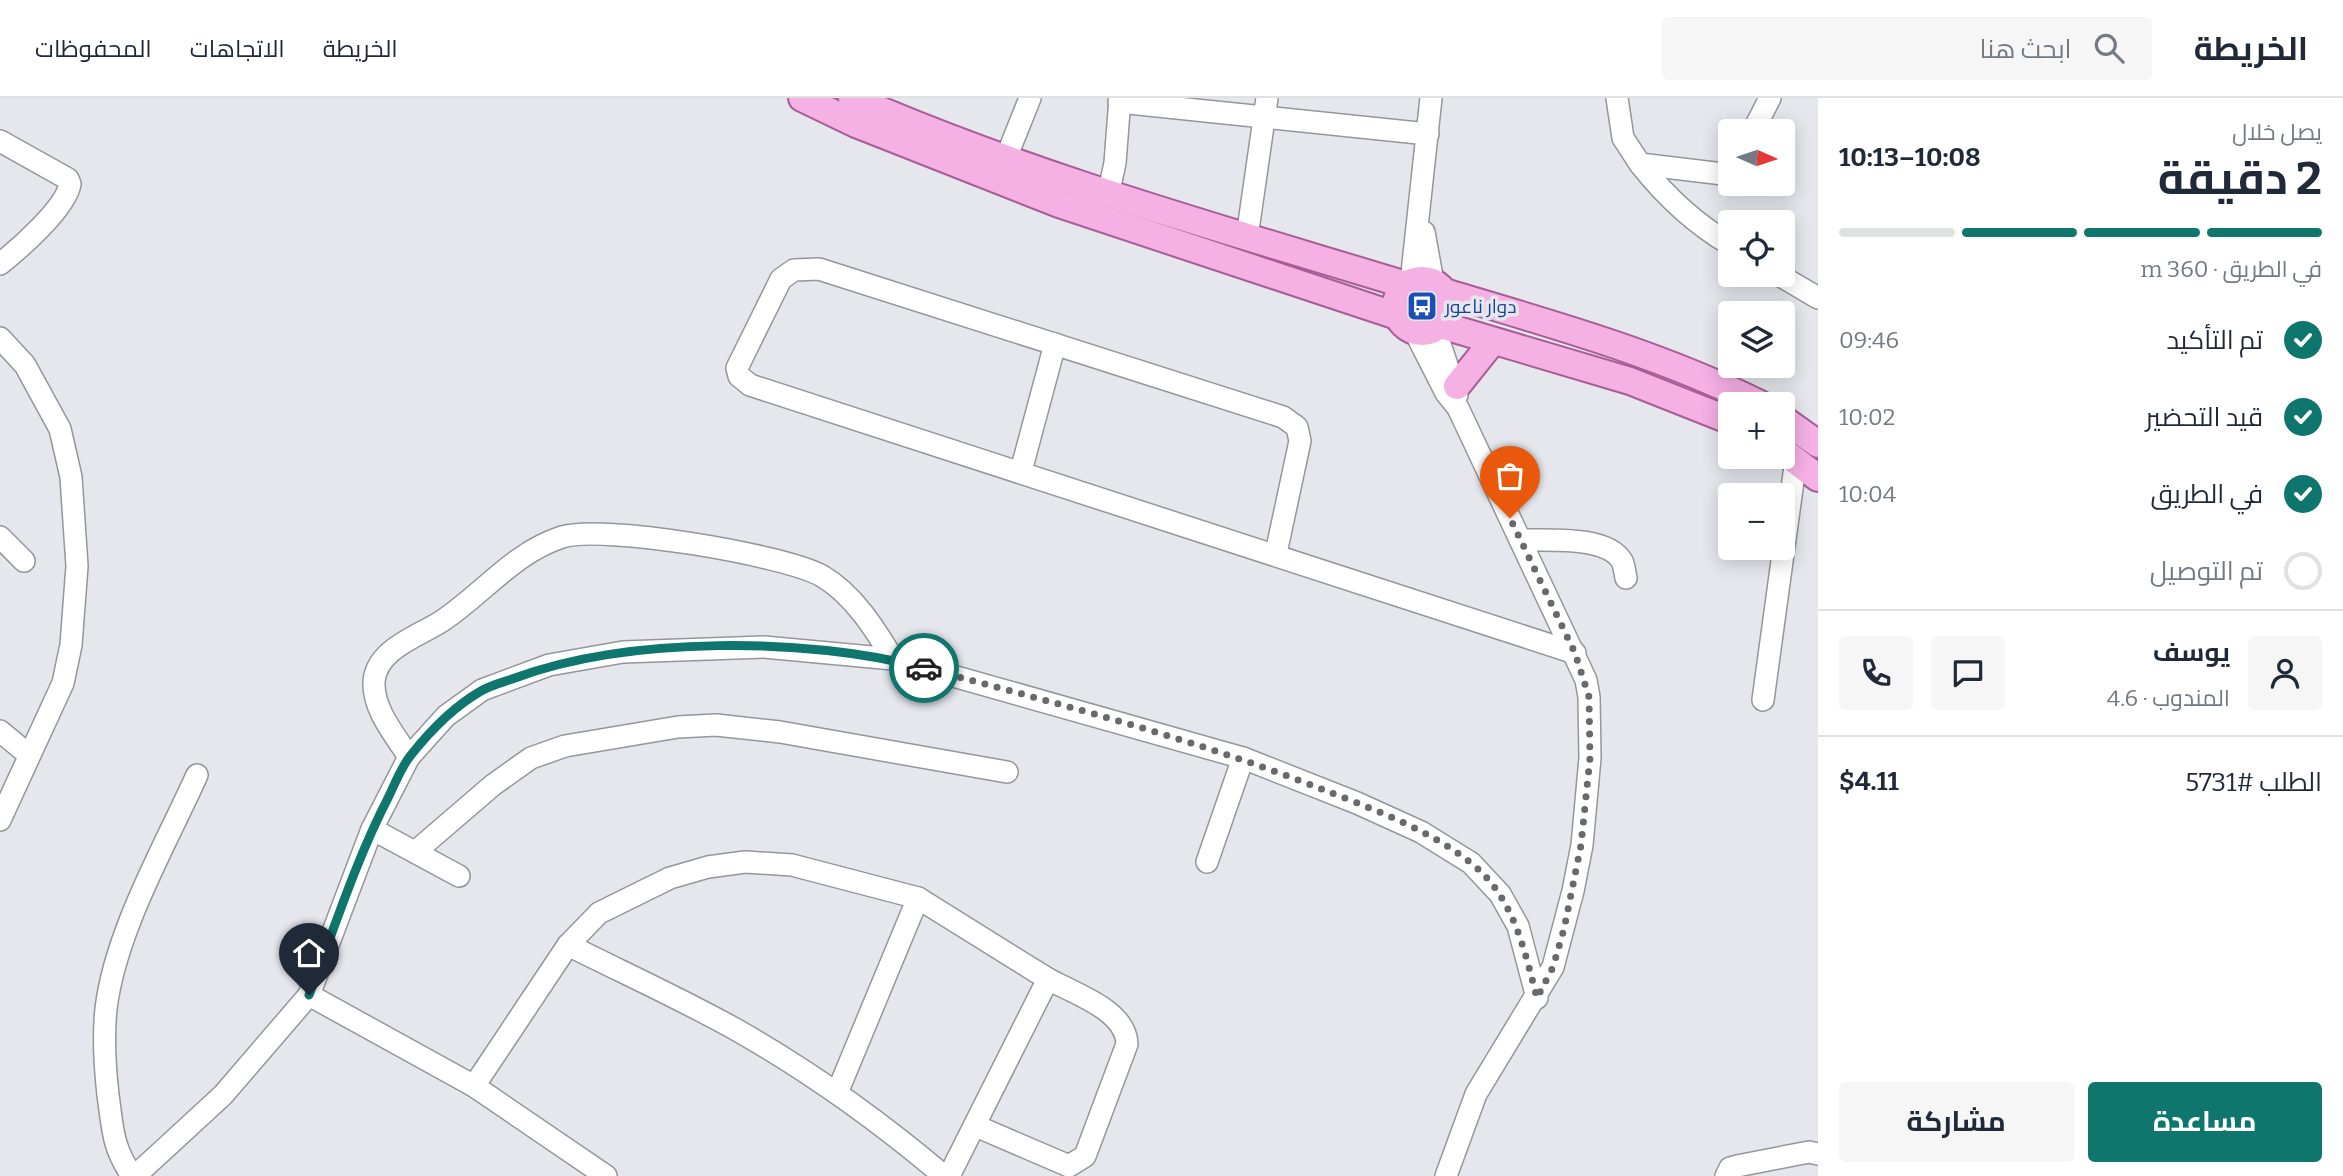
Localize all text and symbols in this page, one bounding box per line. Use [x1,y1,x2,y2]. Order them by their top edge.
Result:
search box [1662,17,2152,80]
icon: search [2090,29,2128,67]
text: الخريطة [2194,29,2308,69]
text: ابحث هنا [1980,34,2072,65]
text: المحفوظات [35,35,152,63]
text: الاتجاهات [190,35,285,63]
text: الخريطة [323,35,398,63]
text: يصل خلال [2232,118,2322,146]
north arrow [1718,119,1796,196]
map controls [1718,119,1795,560]
text: 10:08–10:13 [1839,142,1981,173]
text: 2 دقيقة [2158,151,2322,206]
button: locate [1718,210,1795,287]
text: في الطريق · 360 m [2141,255,2322,283]
bus stop icon: دوار ناعور [1405,289,1439,323]
place label: دوار ناعور [1444,295,1516,318]
button: layers [1718,301,1795,378]
icon: check [2284,321,2322,359]
text: تم التأكيد [2166,325,2263,356]
text: 09:46 [1839,326,1899,354]
button: + [1718,392,1795,469]
icon: check [2284,398,2322,436]
text: قيد التحضير [2145,402,2263,433]
text: 10:02 [1839,403,1895,431]
pin [1480,446,1540,518]
icon: bag [1491,457,1529,495]
icon: check [2284,475,2322,513]
text: في الطريق [2150,479,2263,510]
text: 10:04 [1839,480,1896,508]
button: − [1718,483,1795,560]
text: تم التوصيل [2150,556,2263,587]
courier [889,633,959,703]
button: phone [1839,636,1913,710]
button: chat [1931,636,2005,710]
button: person [2248,636,2322,710]
text: يوسف [2153,637,2230,668]
icon: car [905,649,943,687]
text: المندوب · 4.6 [2107,684,2230,712]
text: $4.11 [1839,766,1899,797]
text: الطلب #5731 [2185,767,2322,798]
pin [279,923,339,995]
icon: home [290,934,328,972]
button: مشاركة [1839,1082,2074,1162]
button: مساعدة [2088,1082,2322,1162]

